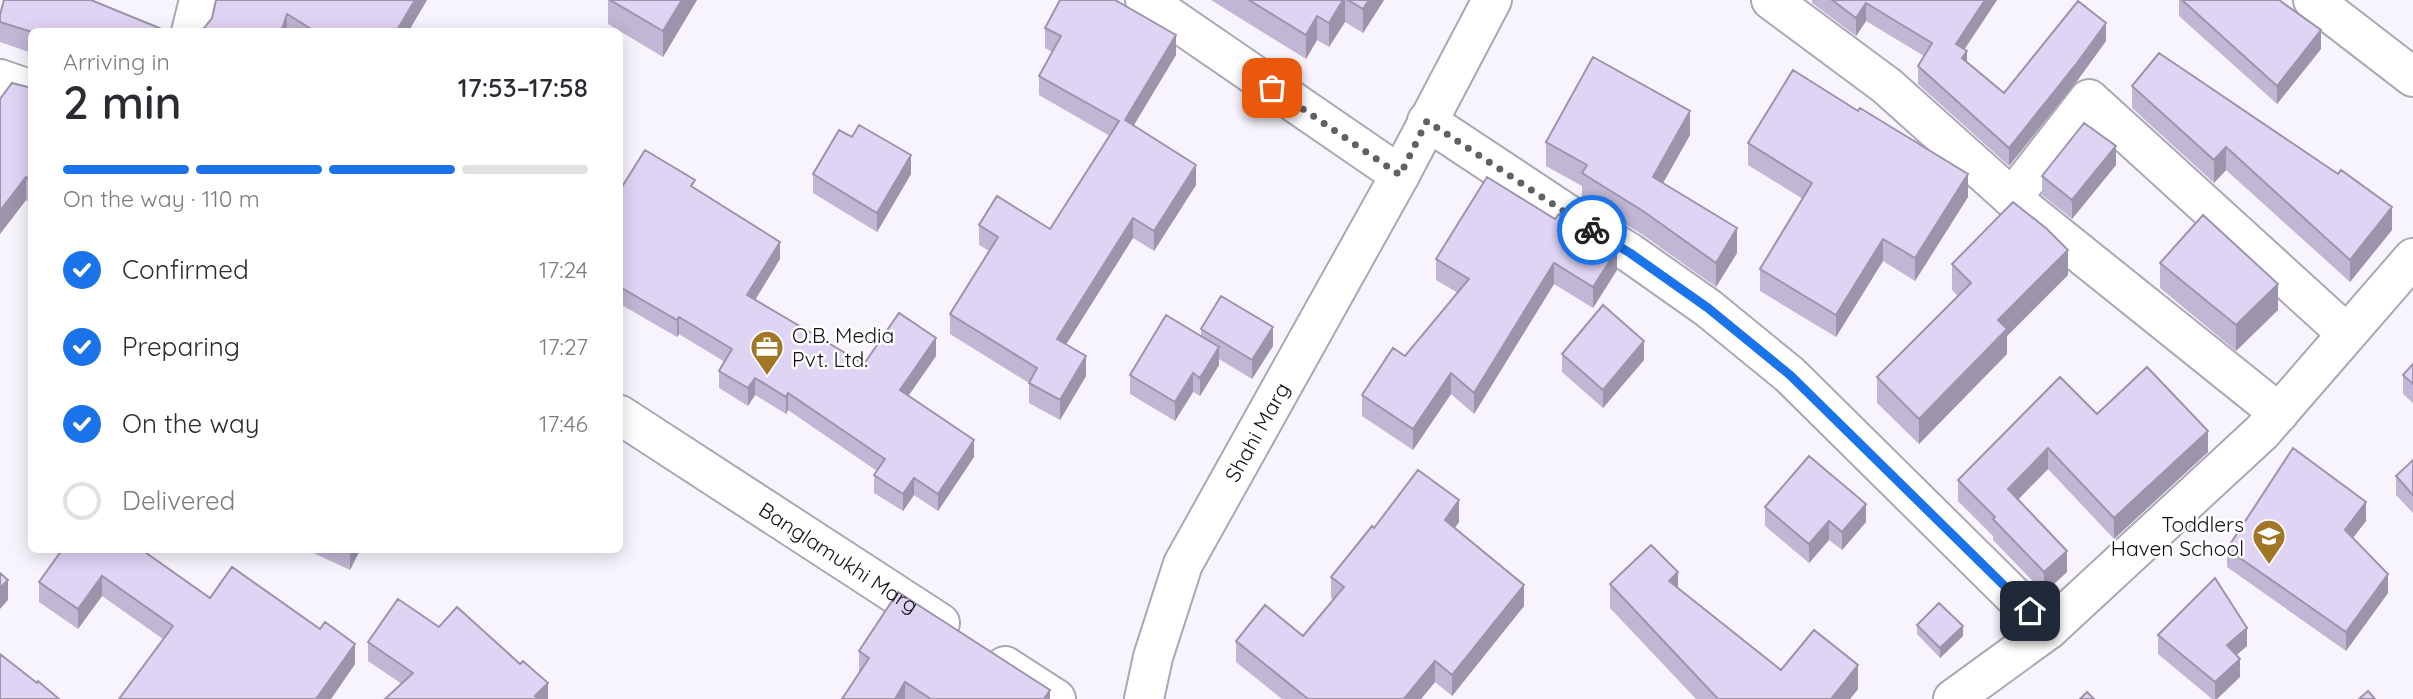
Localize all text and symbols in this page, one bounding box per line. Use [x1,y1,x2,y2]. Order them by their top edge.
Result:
text: Arriving in [63,47,170,76]
pin [1242,58,1302,118]
icon: bag [1253,69,1291,107]
text: 17:53–17:58 [458,71,588,104]
text: 2 min [63,73,182,131]
text: On the way · 110 m [63,184,260,213]
courier [1557,195,1627,265]
icon: bike [1573,211,1611,249]
icon: check [63,251,101,289]
text: Confirmed [122,253,249,286]
text: 17:24 [539,255,588,284]
place label: O.B. Media Pvt. Ltd. [792,322,894,372]
icon: check [63,328,101,366]
office icon: O.B. Media Pvt. Ltd. [748,328,786,377]
text: Preparing [122,330,240,363]
text: 17:27 [539,332,588,361]
street label: Shahi Marg [1219,378,1295,486]
icon: check [63,405,101,443]
text: On the way [122,407,260,440]
text: 17:46 [539,409,588,438]
text: Delivered [122,484,235,517]
street label: Banglamukhi Marg [754,496,923,618]
place label: Toddlers Haven School [2111,511,2244,561]
school or university icon: Toddlers Haven School [2250,517,2288,566]
pin [2000,581,2060,641]
icon: home [2011,592,2049,630]

